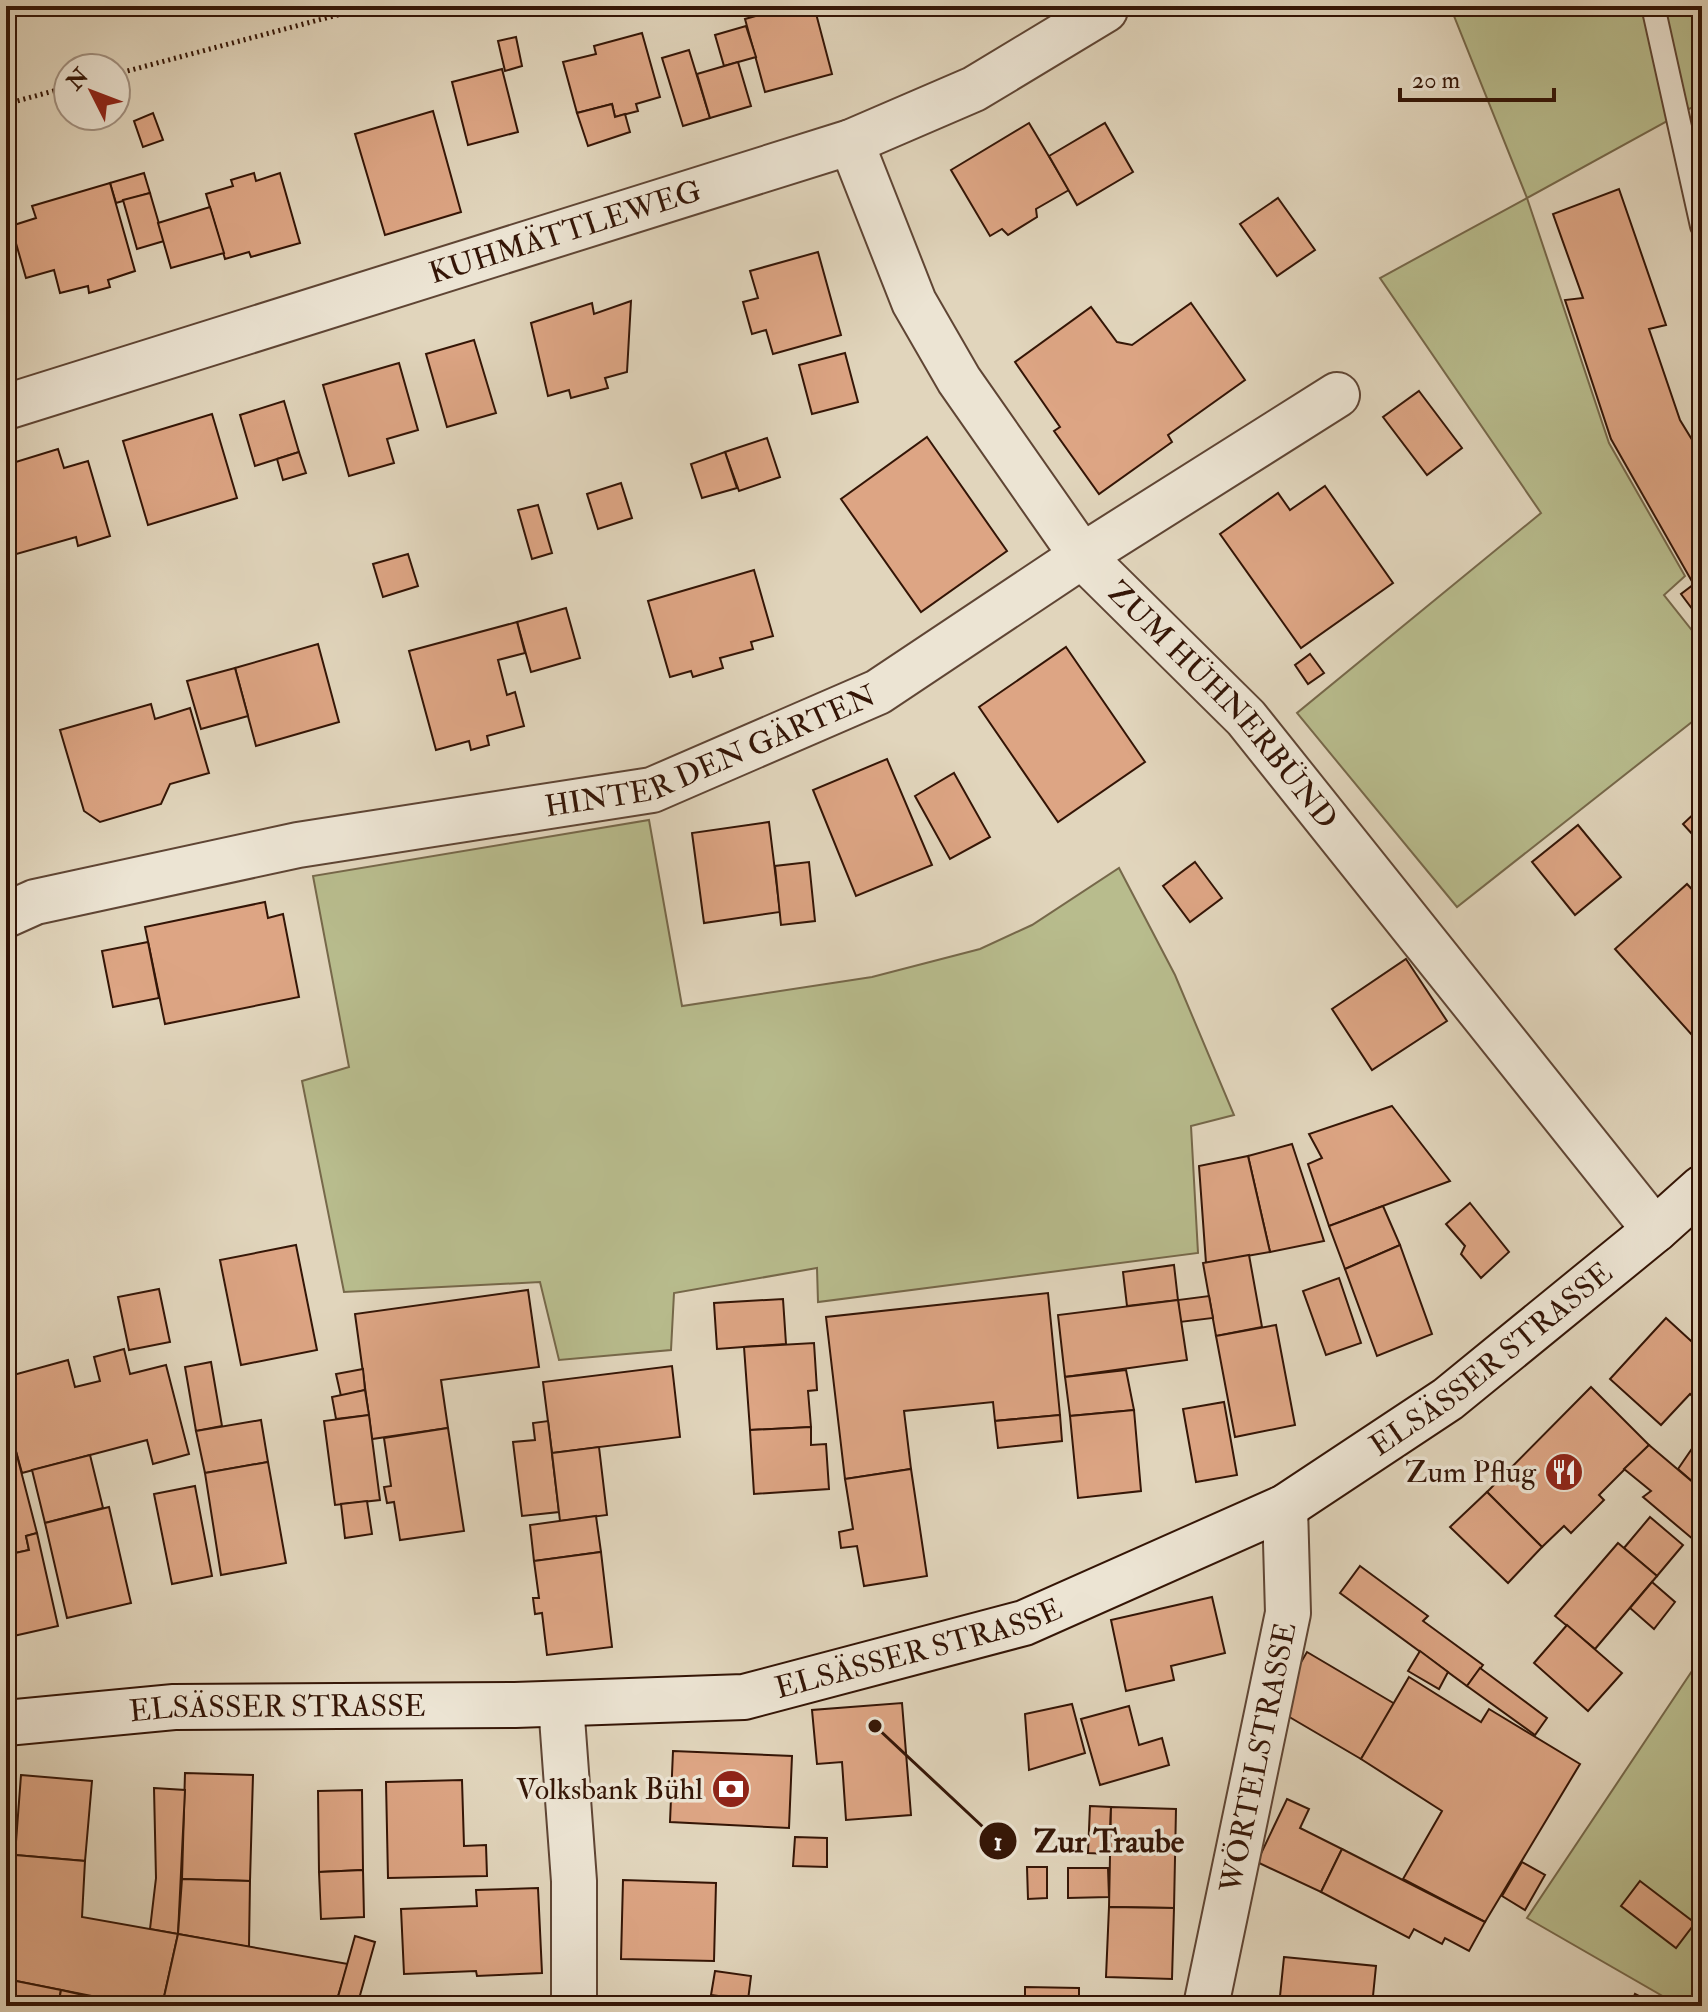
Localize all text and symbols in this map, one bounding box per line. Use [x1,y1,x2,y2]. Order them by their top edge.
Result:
north arrow [52,52,132,132]
scale bar [1400,52,1554,102]
text: N [60,62,95,97]
text: 20 m [1412,65,1461,96]
street label: KUHMÄTTLEWEG [425,172,706,292]
street label: ZUM HÜHNERBÜND [1100,574,1345,836]
street label: HINTER DEN GÄRTEN [542,677,882,825]
street label: ELSÄSSER STRASSE [1363,1254,1620,1464]
restaurant icon: Zum Pflug [1543,1451,1585,1493]
place label: Zum Pflug [1405,1454,1537,1491]
street label: ELSÄSSER STRASSE [771,1590,1068,1707]
street label: WÖRTELSTRASSE [1212,1619,1305,1897]
street label: ELSÄSSER STRASSE [128,1688,426,1730]
bank icon: Volksbank Bühl [710,1768,752,1810]
place label: Volksbank Bühl [516,1771,703,1808]
callout: Zur Traube [978,1813,1200,1869]
text: Zur Traube [1034,1822,1185,1862]
text: 1 [994,1827,1002,1858]

